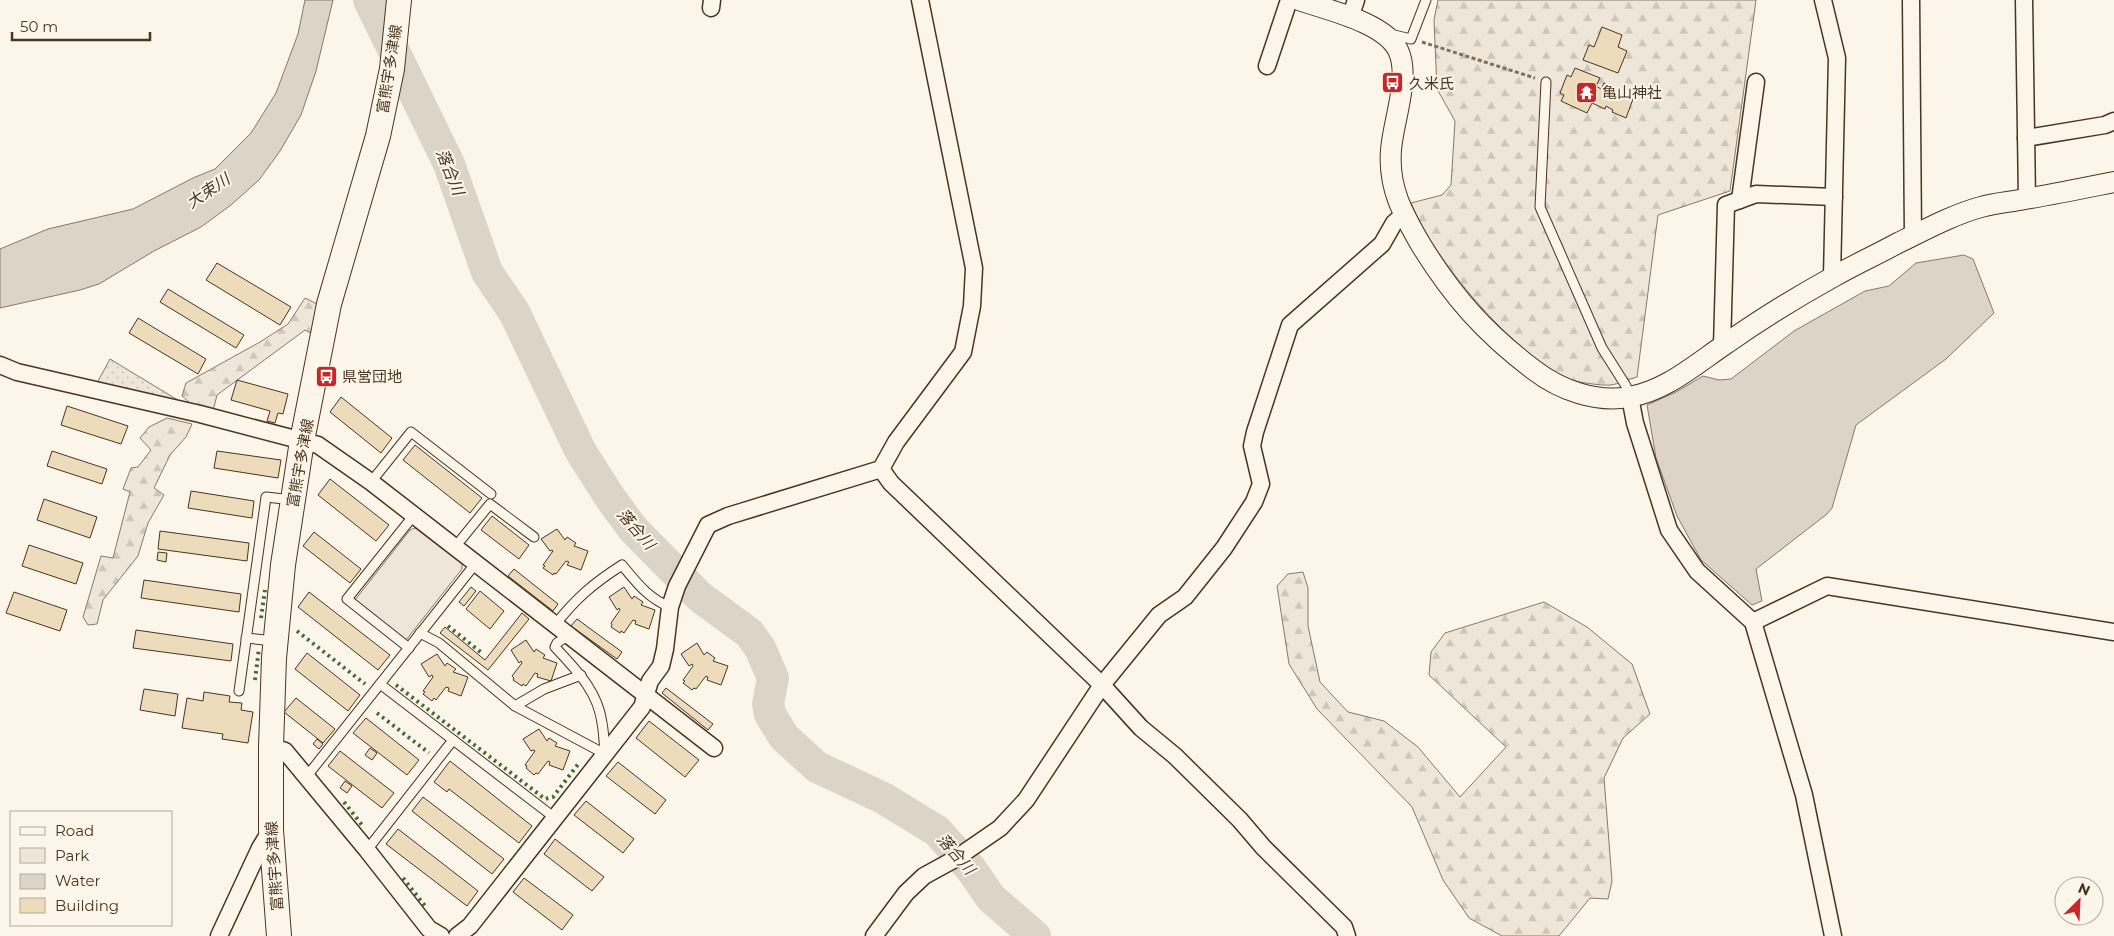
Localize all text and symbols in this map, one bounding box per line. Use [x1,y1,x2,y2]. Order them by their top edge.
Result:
scale bar [12,10,150,42]
text: 50 m [20,17,58,36]
street label: 富熊宇多津線 [373,23,405,115]
bus stop icon: 久米氏 [1381,71,1405,95]
place label: 久米氏 [1409,74,1454,93]
temple icon: 亀山神社 [1574,80,1598,104]
place label: 亀山神社 [1602,83,1662,102]
water label: 落合川 [432,146,469,200]
water label: 大束川 [183,169,235,212]
bus stop icon: 県営団地 [314,364,338,388]
place label: 県営団地 [342,367,402,386]
street label: 富熊宇多津線 [283,417,317,509]
water label: 落合川 [613,505,660,555]
legend [10,811,172,926]
street label: 富熊宇多津線 [261,820,287,912]
text: Road [55,821,94,840]
water label: 落合川 [933,830,980,880]
text: Park [55,846,89,865]
text: Water [55,871,101,890]
north arrow [2054,876,2104,926]
text: N [2075,879,2093,900]
text: Building [55,896,119,915]

